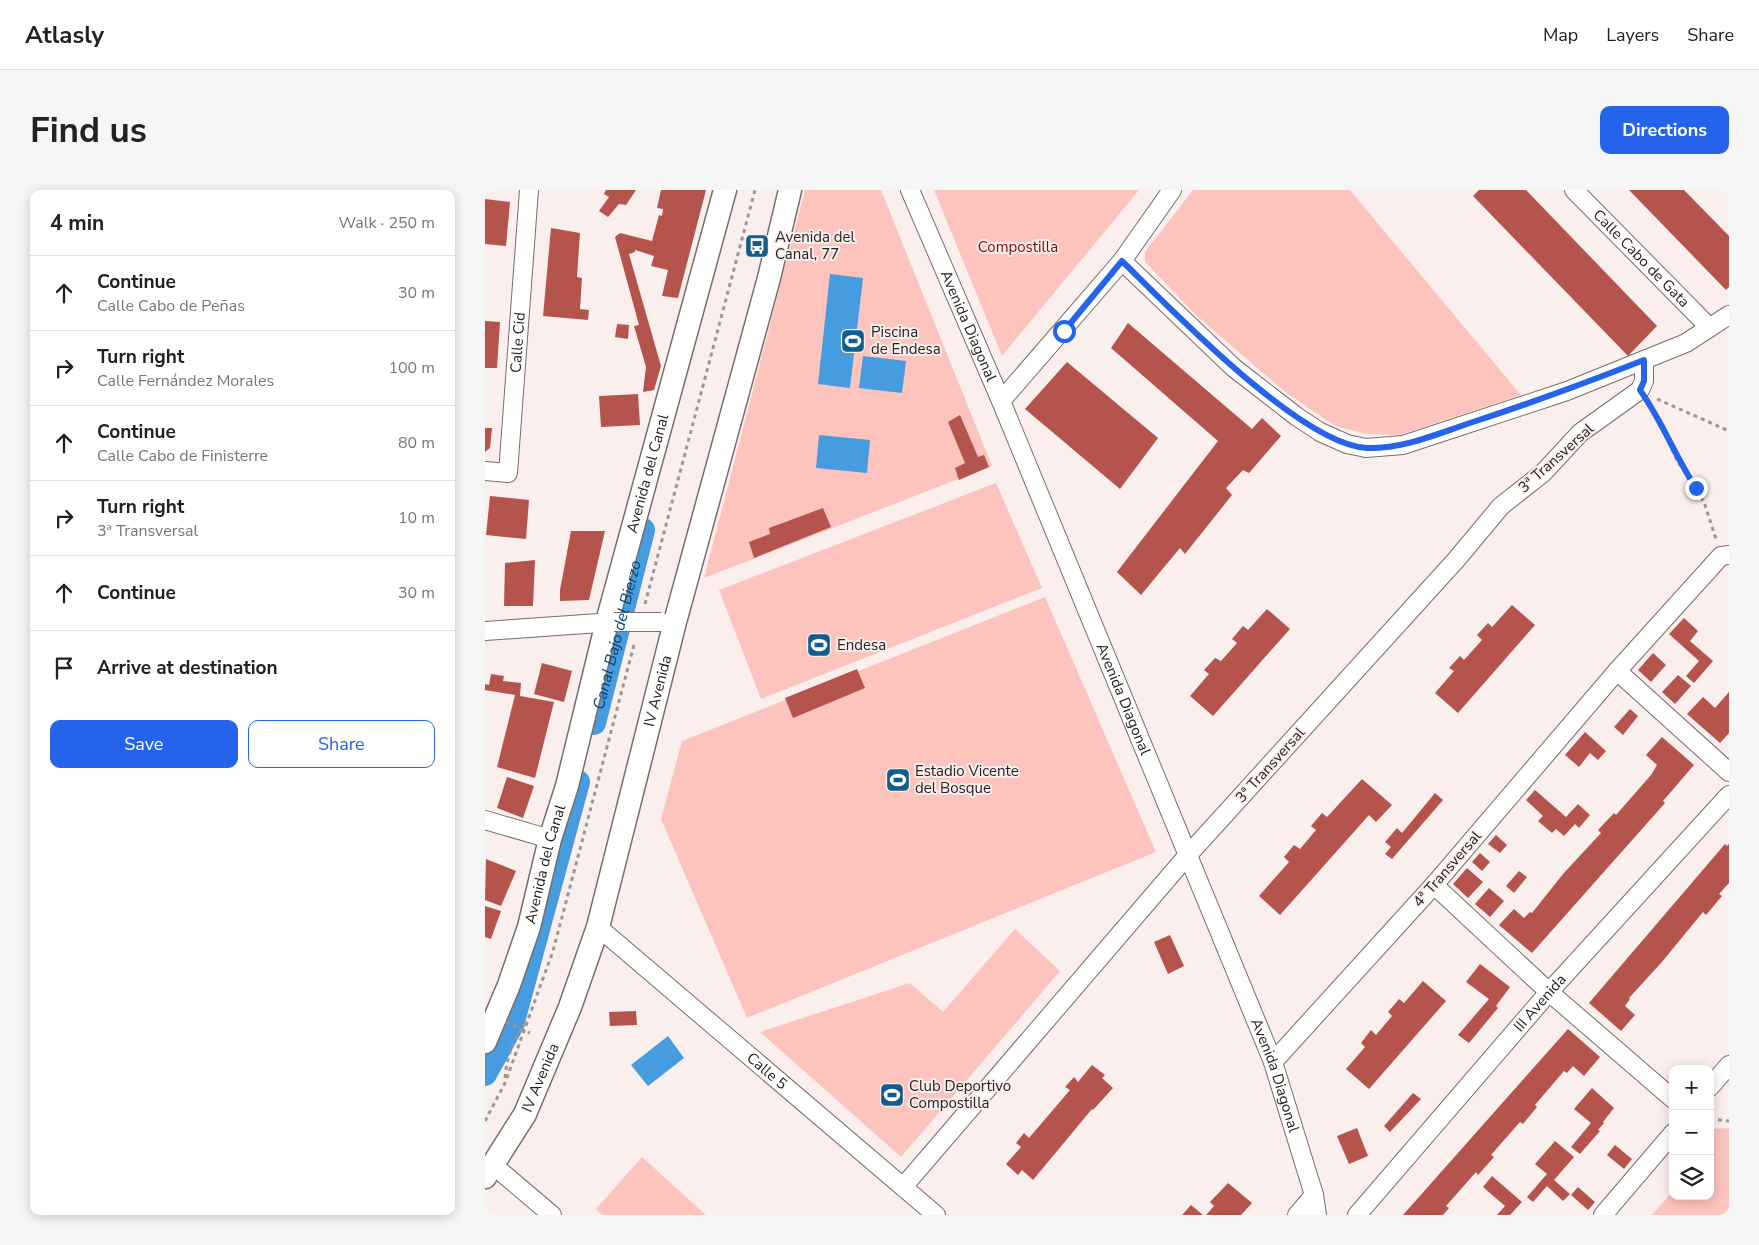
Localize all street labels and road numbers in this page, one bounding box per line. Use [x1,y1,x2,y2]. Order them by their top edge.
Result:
street label: Calle Cabo de Gata [1589,205,1694,312]
street label: Avenida Diagonal [936,267,1002,385]
street label: Calle Cid [505,311,530,374]
street label: Avenida del Canal [622,411,673,535]
street label: 3ª Transversal [1514,418,1598,497]
street label: Avenida Diagonal [1092,640,1156,758]
street label: IV Avenida [639,653,676,729]
street label: 3ª Transversal [1231,723,1310,807]
street label: Avenida del Canal [520,802,571,926]
street label: 4ª Transversal [1408,826,1486,911]
street label: III Avenida [1509,970,1570,1036]
street label: Avenida Diagonal [1246,1015,1304,1135]
street label: IV Avenida [517,1040,564,1115]
street label: Calle 5 [742,1048,792,1094]

